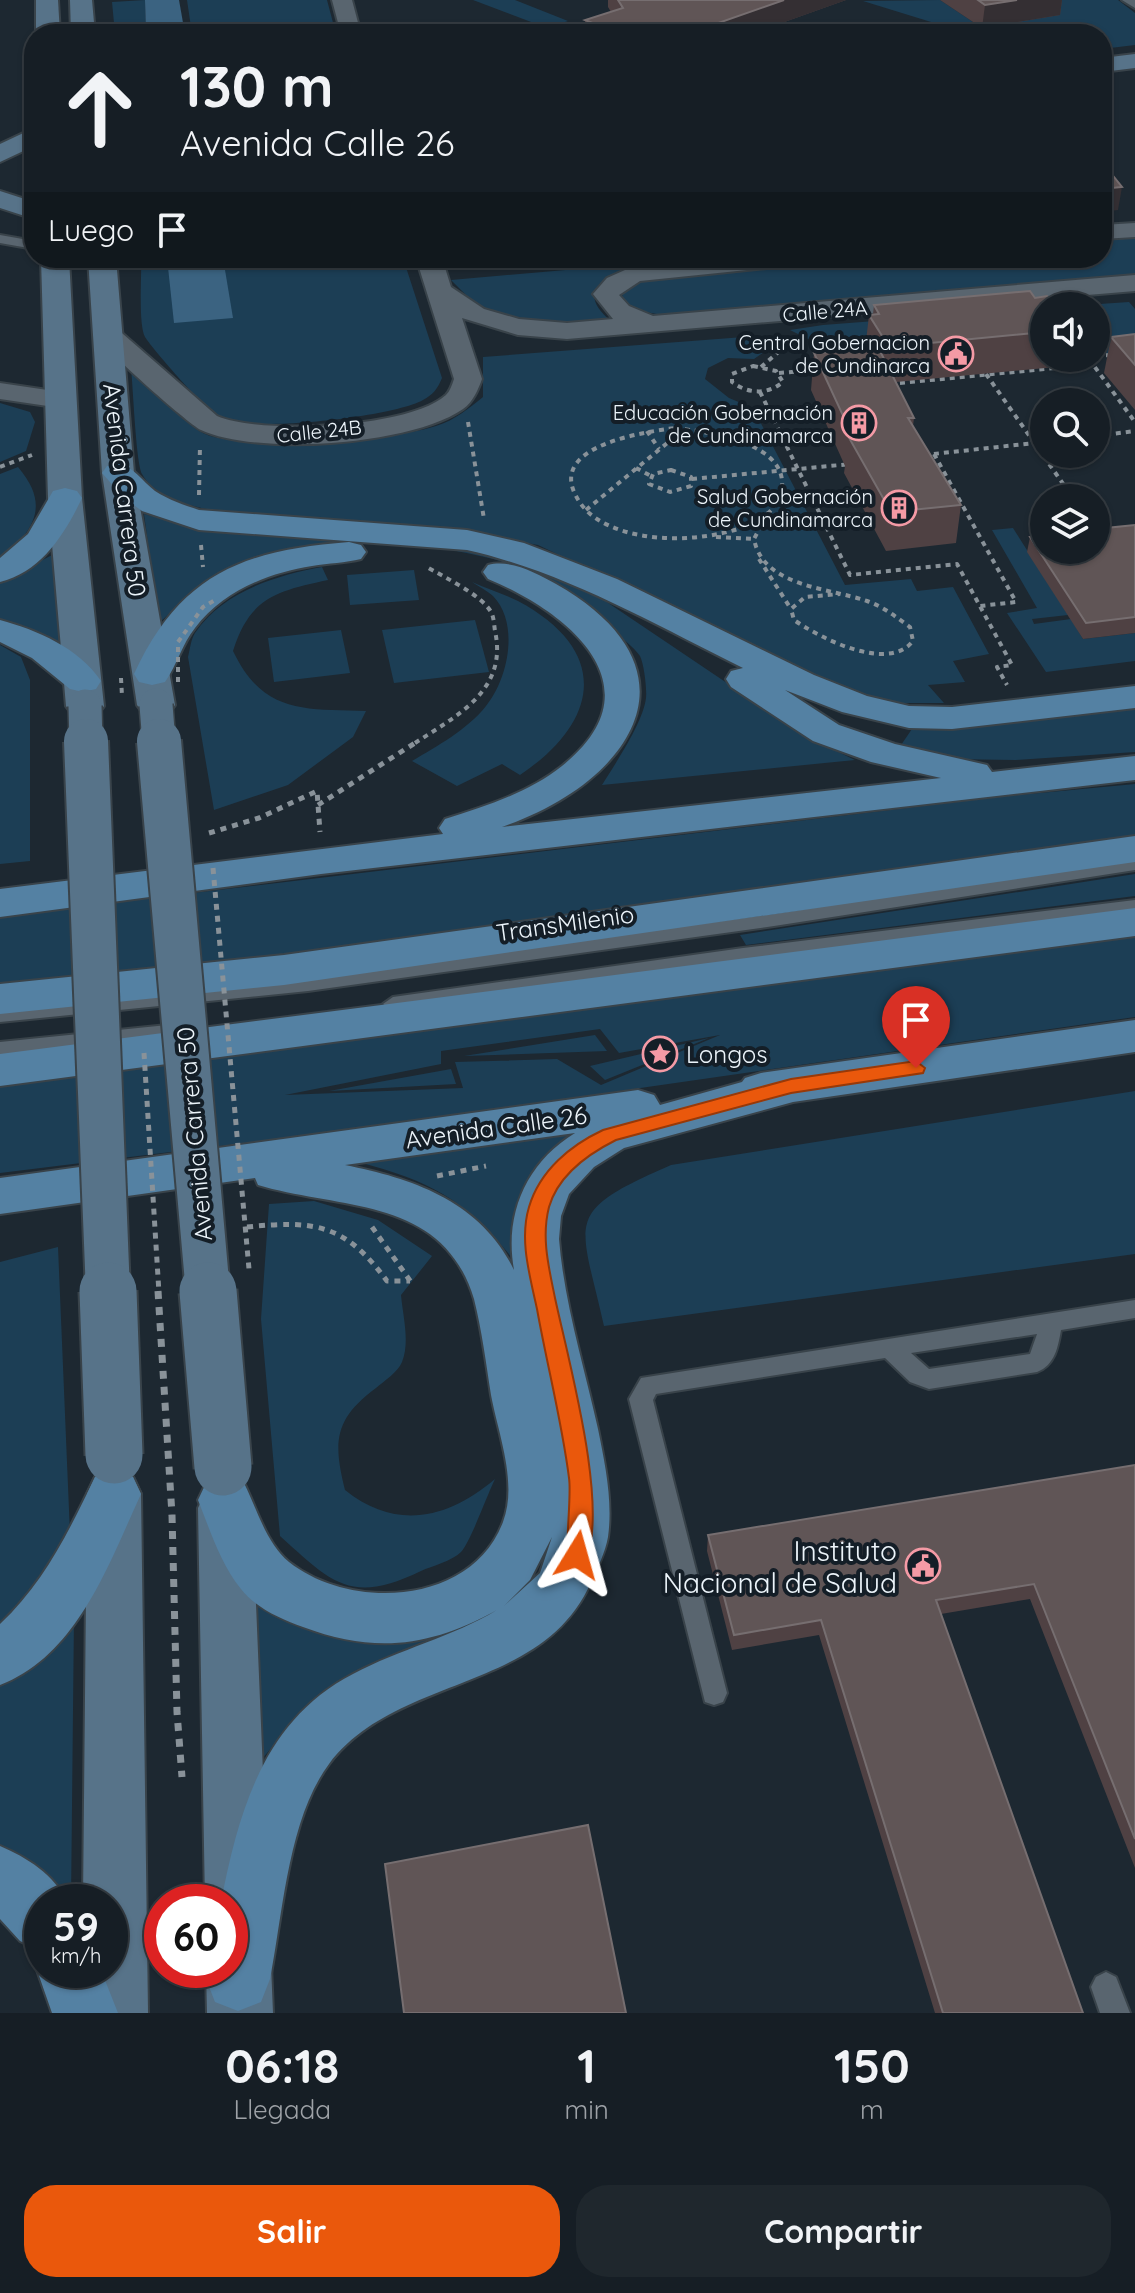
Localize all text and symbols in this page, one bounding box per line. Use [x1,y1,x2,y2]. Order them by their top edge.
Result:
text: 130 m [180,51,334,121]
icon: ahead [48,56,152,160]
text: Avenida Calle 26 [180,120,454,165]
icon: arrive [150,208,194,252]
text: Luego [48,211,134,249]
map controls [1030,292,1110,564]
button: sound [1030,292,1110,372]
street label: Calle 24A [781,295,869,327]
place label: Central Gobernacion de Cundinarca [739,330,930,378]
public building icon: Central Gobernacion de Cundinarca [937,335,975,373]
street label: Avenida Carrera 50 [97,382,153,598]
button: search [1030,388,1110,468]
place label: Educación Gobernación de Cundinamarca [613,400,833,448]
building icon: Educación Gobernación de Cundinamarca [840,404,878,442]
street label: Calle 24B [275,414,363,448]
place label: Salud Gobernación de Cundinamarca [697,484,873,532]
button: layers [1030,484,1110,564]
building icon: Salud Gobernación de Cundinamarca [880,489,918,527]
street label: TransMilenio [494,898,636,948]
pin [882,986,950,1068]
icon: arrive [894,998,938,1042]
street label: Avenida Carrera 50 [170,1026,218,1242]
place icon: Longos [641,1035,679,1073]
place label: Longos [686,1039,767,1069]
street label: Avenida Calle 26 [403,1099,589,1155]
position arrow [535,1513,619,1597]
place label: Instituto Nacional de Salud [663,1533,897,1600]
public building icon: Instituto Nacional de Salud [904,1547,942,1585]
speed limit sign: 60 [144,1884,248,1988]
text: 59 [53,1901,99,1951]
text: km/h [51,1943,101,1968]
text: 06:18 [225,2035,339,2095]
text: 1 [577,2035,596,2095]
text: 150 [834,2035,910,2095]
text: Llegada [234,2093,331,2126]
text: min [564,2093,609,2126]
text: m [860,2093,884,2126]
button: Salir [24,2185,560,2277]
button: Compartir [576,2185,1111,2277]

